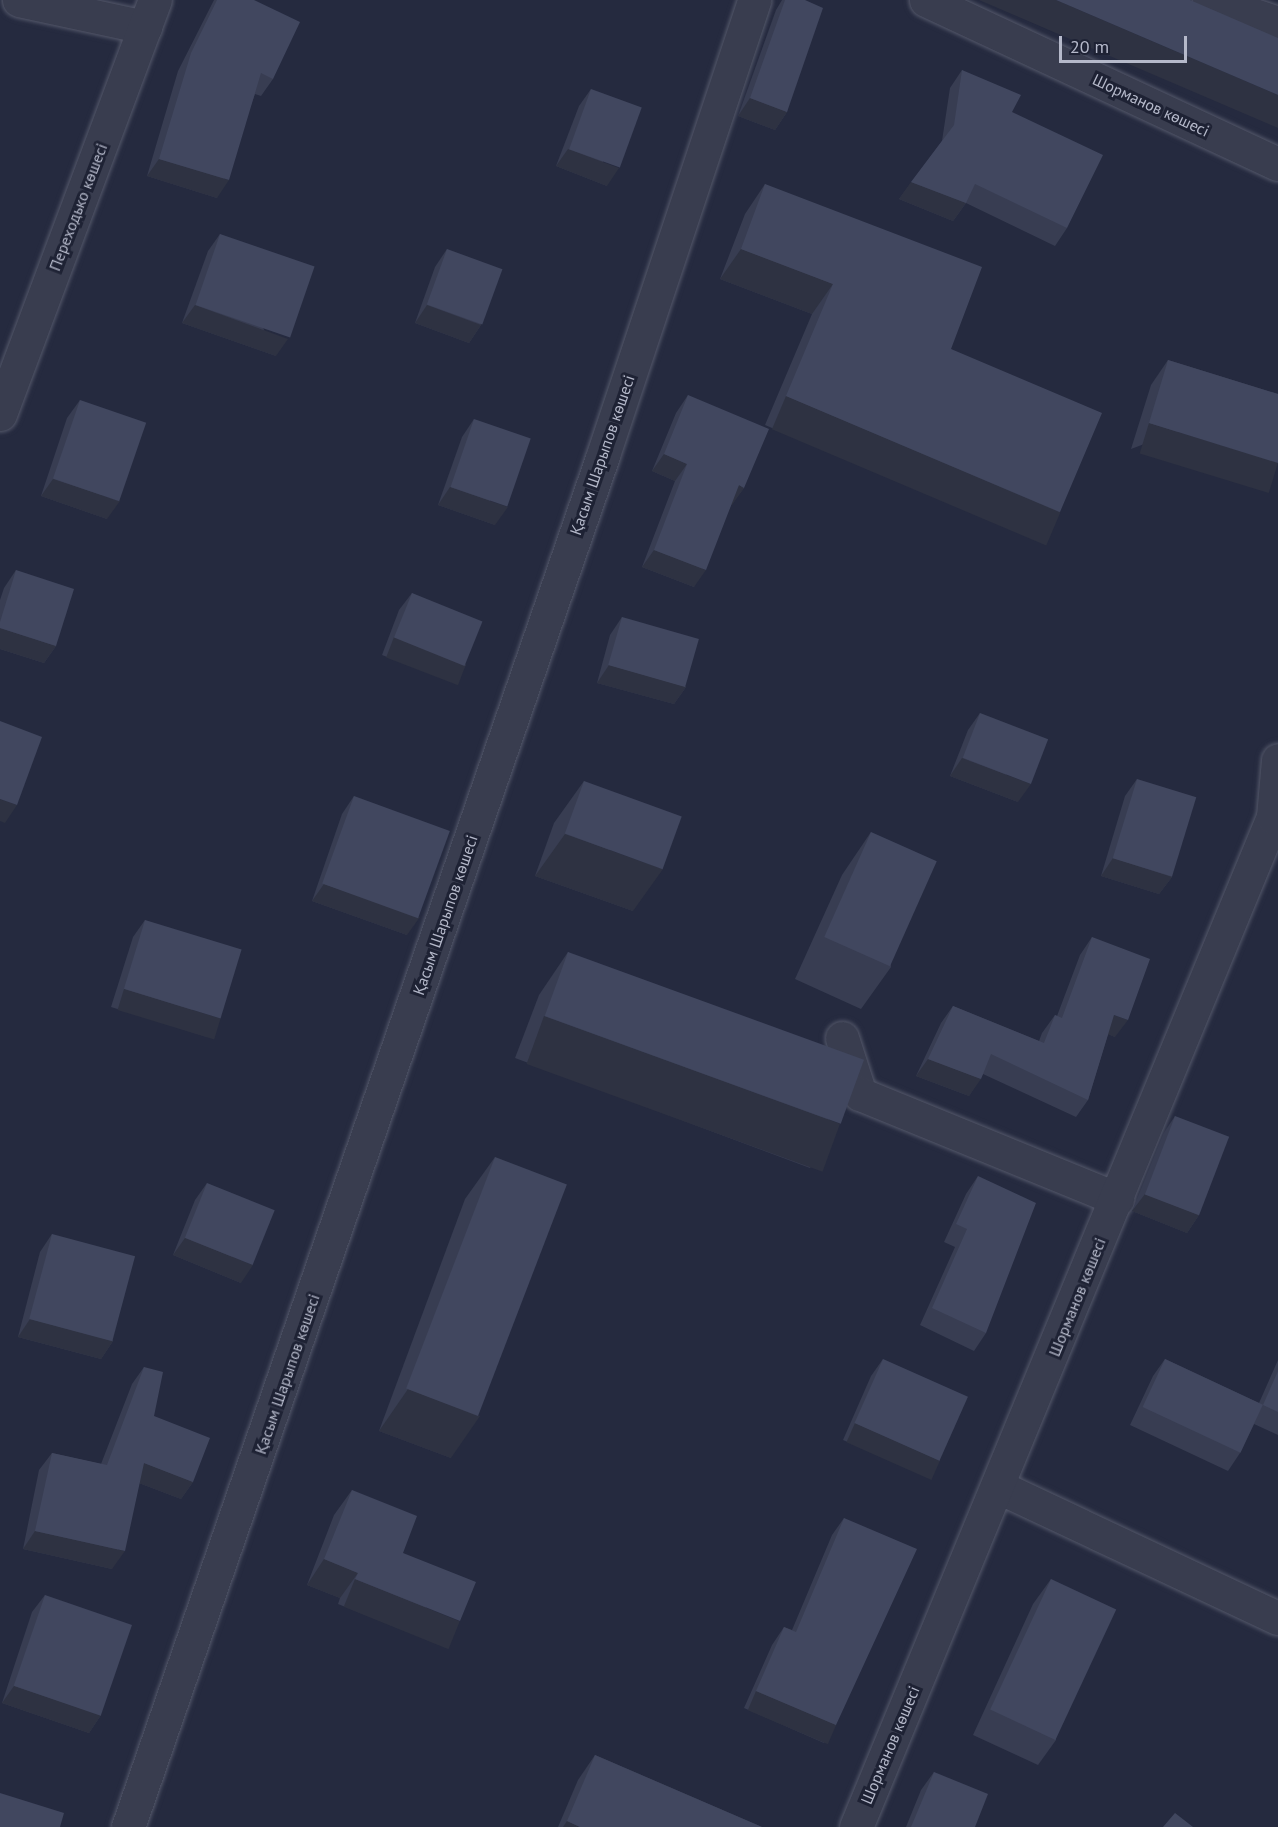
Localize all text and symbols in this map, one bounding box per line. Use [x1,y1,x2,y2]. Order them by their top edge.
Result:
scale bar [1062,24,1190,62]
text: 20 m [1070,35,1109,58]
street label: Шорманов көшесі [1090,70,1212,140]
street label: Переходько көшесі [45,140,111,274]
street label: Қасым Шарыпов көшесі [566,372,638,538]
street label: Қасым Шарыпов көшесі [409,832,481,998]
street label: Шорманов көшесі [1044,1235,1110,1359]
street label: Қасым Шарыпов көшесі [251,1291,323,1457]
street label: Шорманов көшесі [856,1683,924,1807]

